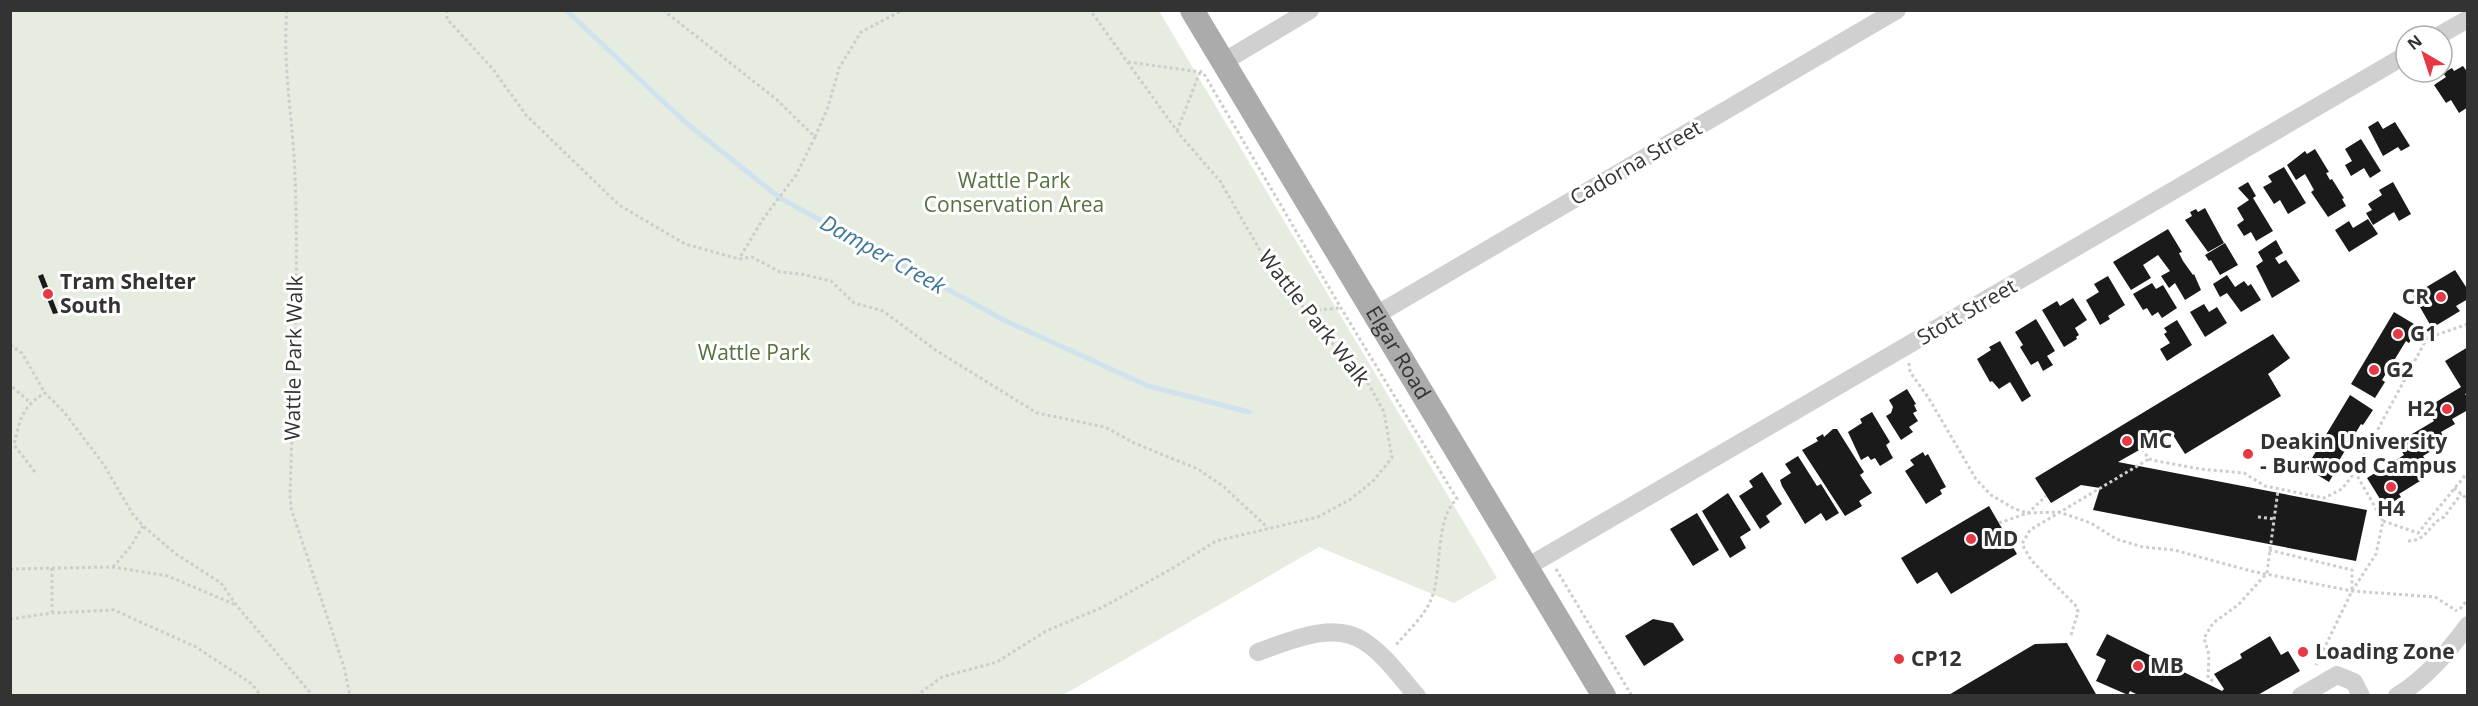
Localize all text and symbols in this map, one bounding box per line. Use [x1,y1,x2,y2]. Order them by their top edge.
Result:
north arrow [2394,24,2454,84]
text: N [2403,30,2427,55]
street label: Cadorna Street [1565,113,1706,211]
park label: Wattle Park Conservation Area [924,166,1104,218]
water label: Damper Creek [816,206,952,300]
street label: Wattle Park Walk [1253,244,1377,391]
place label: Tram Shelter South [60,267,196,319]
street label: Stott Street [1912,271,2021,351]
street label: Wattle Park Walk [278,275,308,441]
place label: CR [2402,282,2429,310]
marker: Tram Shelter South [41,287,55,301]
marker: CR [2434,290,2448,304]
street label: Elgar Road [1360,300,1438,404]
place label: G1 [2410,319,2437,347]
marker: G1 [2391,327,2405,341]
park label: Wattle Park [698,338,810,366]
place label: G2 [2386,355,2413,383]
marker: G2 [2367,363,2381,377]
place label: H2 [2407,394,2435,422]
marker: H2 [2440,402,2454,416]
place label: MC [2139,426,2172,454]
place label: Deakin University - Burwood Campus [2260,427,2457,479]
marker: MC [2120,434,2134,448]
marker: Deakin University - Burwood Campus [2241,447,2255,461]
marker: H4 [2384,480,2398,494]
place label: H4 [2377,494,2405,522]
place label: MD [1983,524,2018,552]
marker: MD [1964,532,1978,546]
place label: Loading Zone [2315,637,2455,665]
place label: CP12 [1911,644,1962,672]
marker: Loading Zone [2296,645,2310,659]
place label: MB [2150,651,2184,679]
marker: CP12 [1892,652,1906,666]
marker: MB [2131,659,2145,673]

